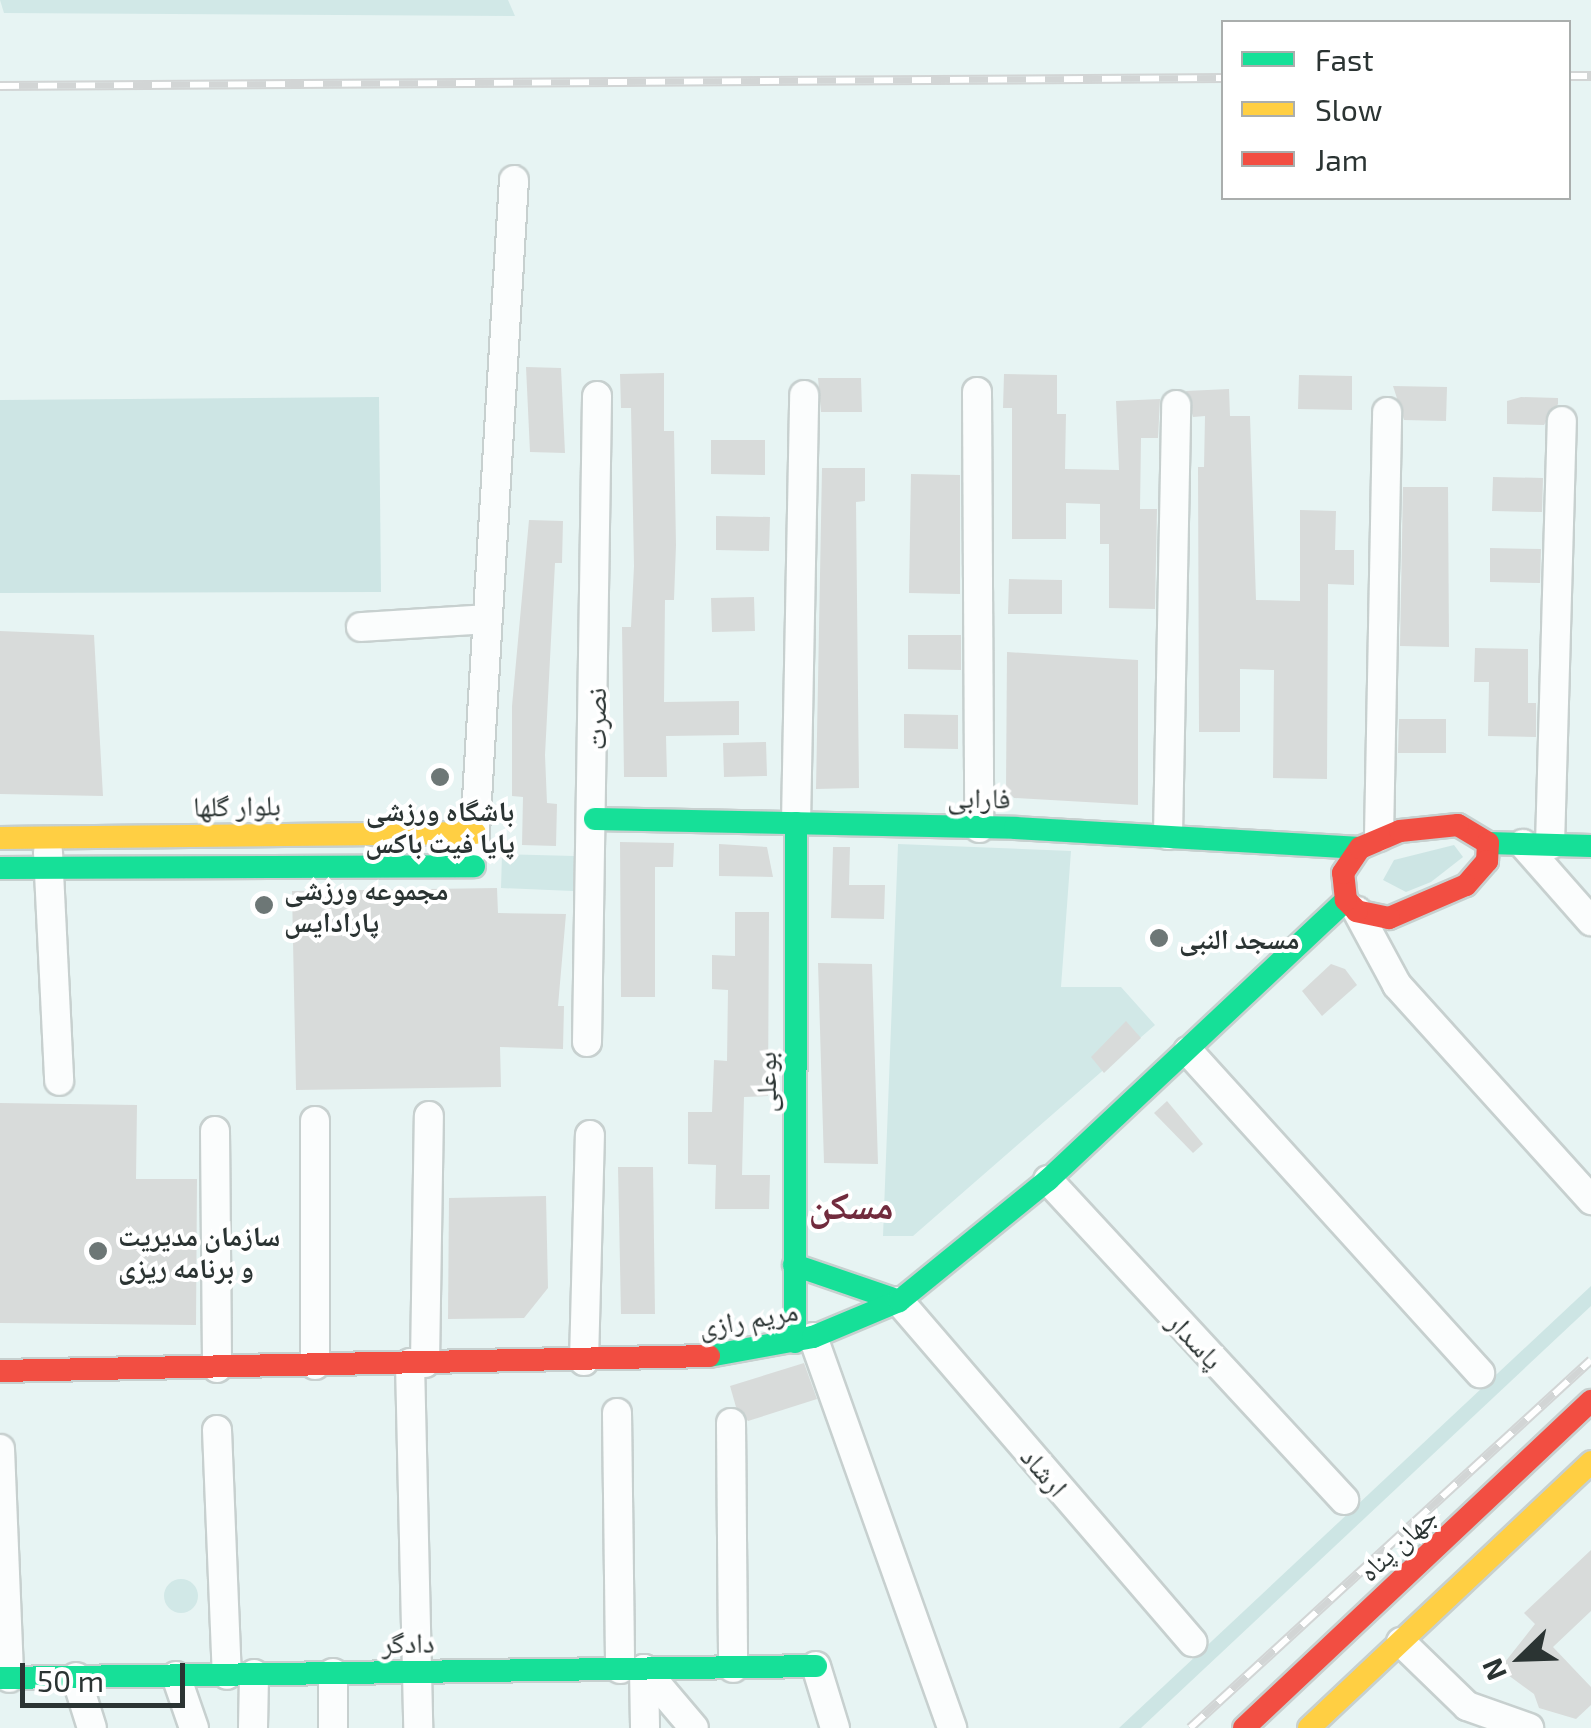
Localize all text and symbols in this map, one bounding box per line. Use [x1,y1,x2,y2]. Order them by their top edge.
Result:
legend [1221,20,1571,200]
text: Fast [1315,41,1374,77]
text: Slow [1315,91,1382,127]
text: Jam [1315,141,1368,177]
street label: نصرت [578,688,612,750]
marker: باشگاه ورزشی پایا فیت باکس [429,766,451,788]
street label: فارابی [947,780,1011,814]
street label: بلوار گلها [193,787,281,823]
place label: باشگاه ورزشی پایا فیت باکس [365,793,515,859]
place label: مجموعه ورزشی پارادایس [284,872,448,938]
marker: مجموعه ورزشی پارادایس [253,894,275,916]
place label: مسجد النبی [1179,921,1299,955]
marker: مسجد النبی [1148,927,1170,949]
street label: بوعلی [748,1051,782,1113]
district label: مسکن [809,1182,893,1228]
place label: سازمان مدیریت و برنامه ریزی [118,1218,280,1284]
marker: سازمان مدیریت و برنامه ریزی [87,1240,109,1262]
street label: مریم رازی [696,1293,800,1343]
street label: پاسدار [1161,1304,1231,1376]
street label: ارشاد [1014,1439,1076,1503]
street label: جهان پناه [1351,1498,1443,1588]
north arrow [1471,1608,1571,1708]
street label: دادگر [381,1625,435,1659]
scale bar [25,1643,190,1705]
text: N [1474,1654,1513,1686]
text: 50 m [37,1662,104,1698]

